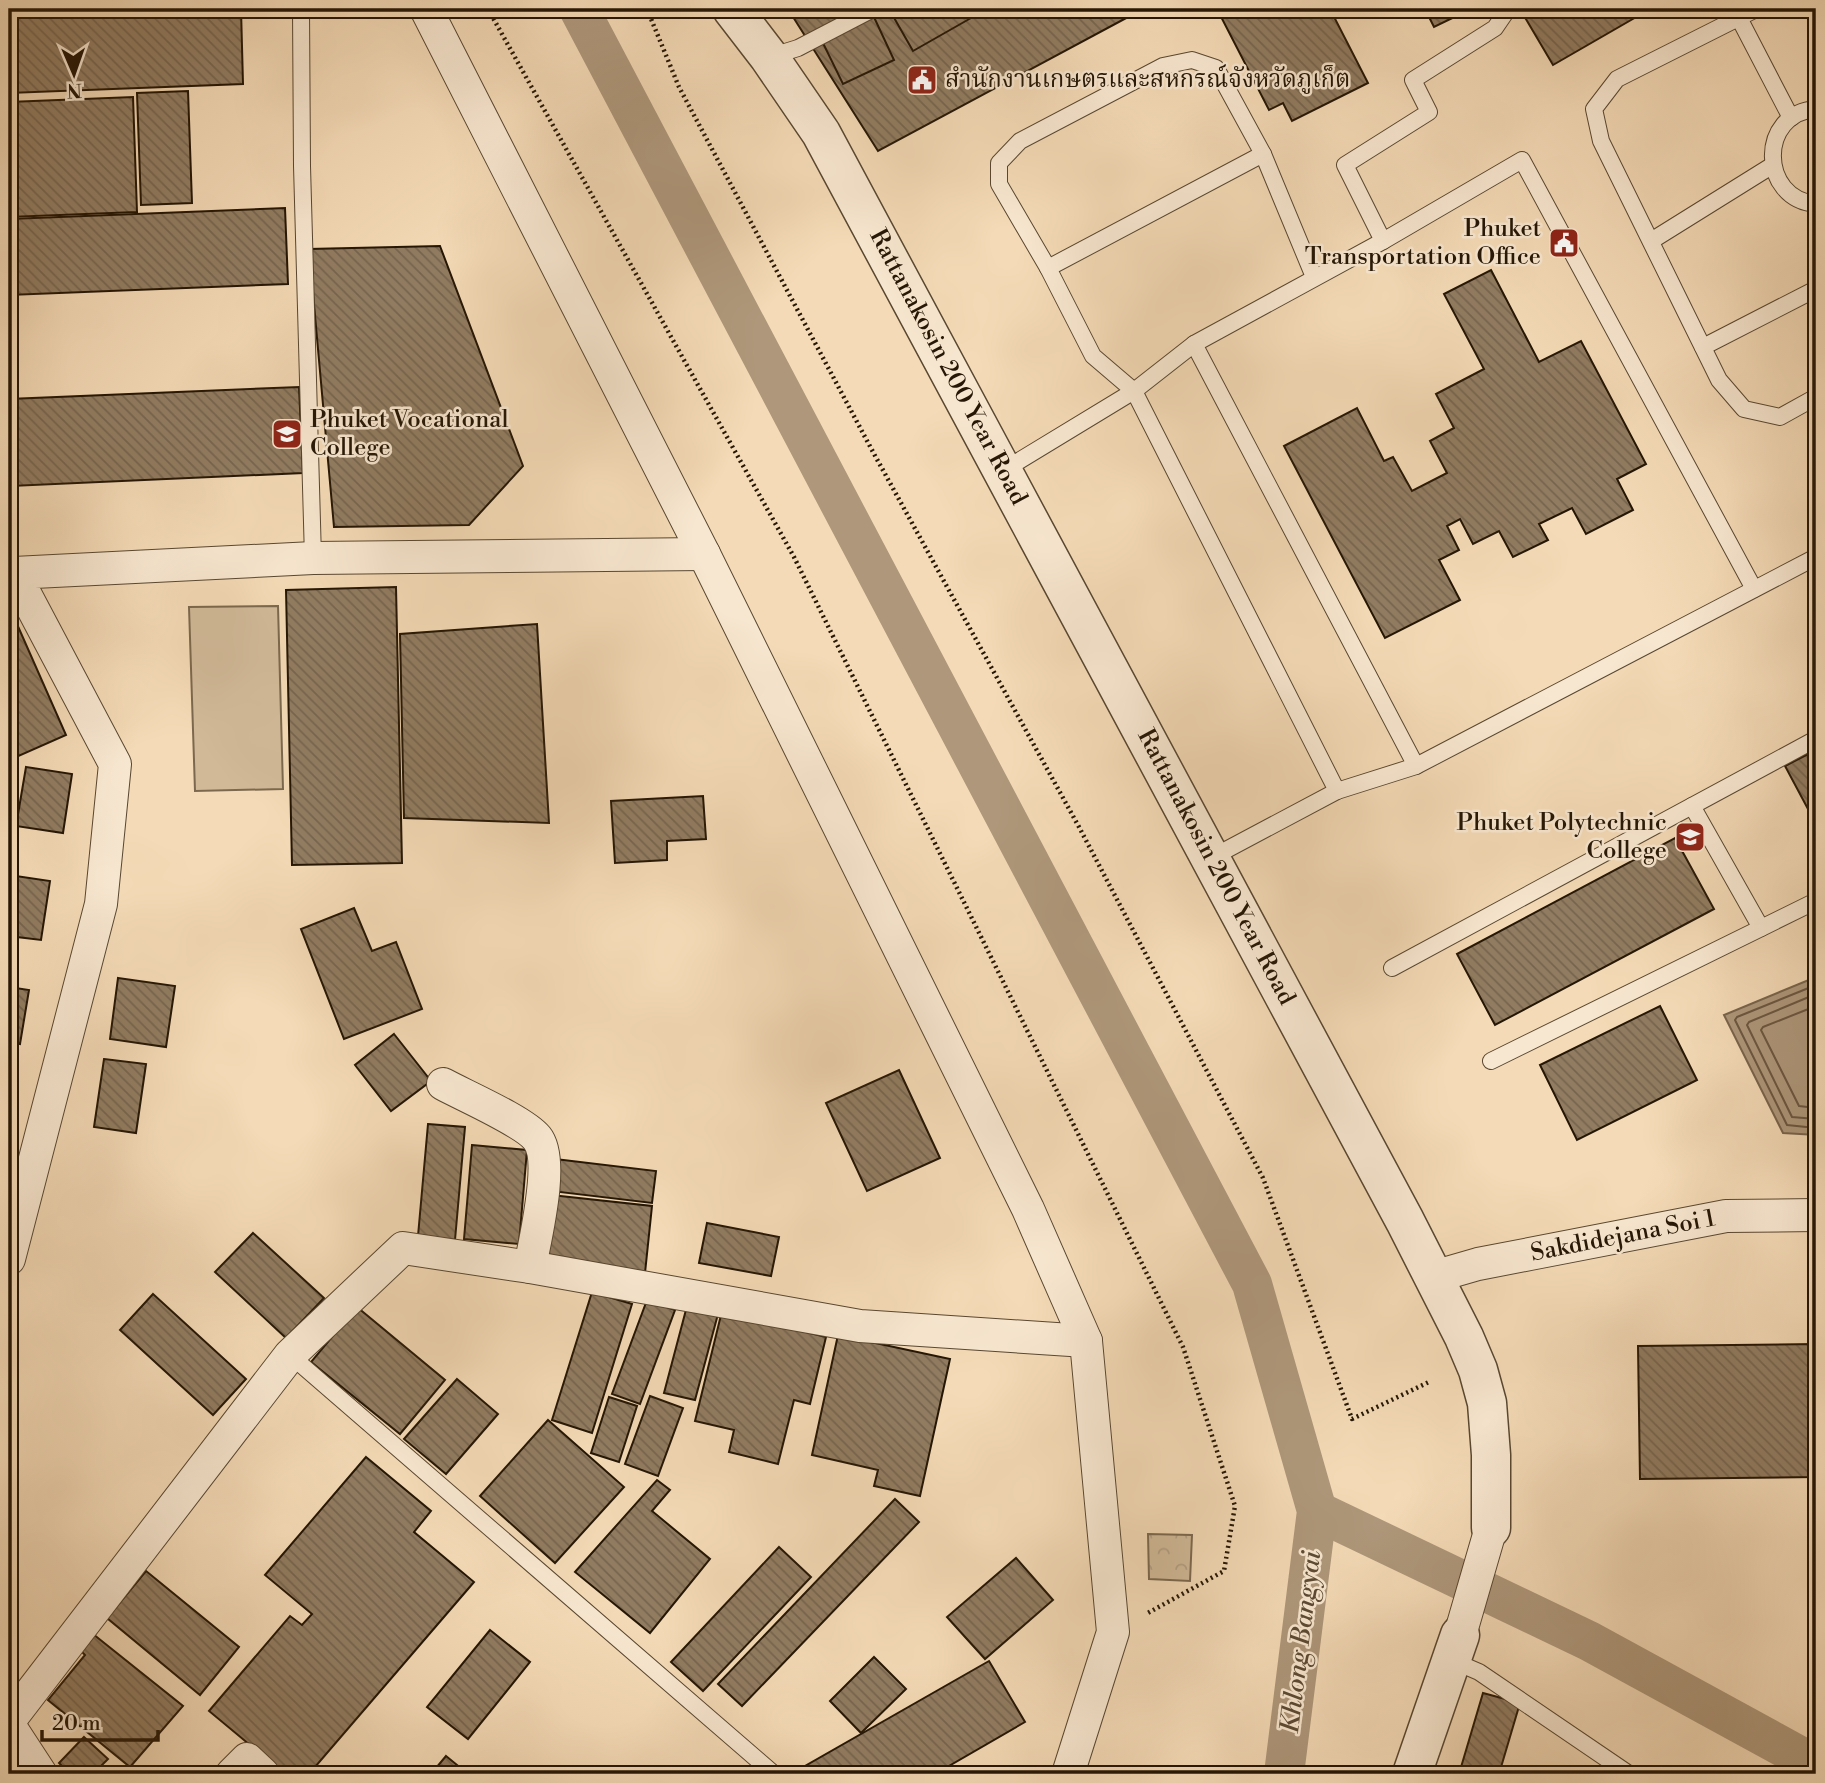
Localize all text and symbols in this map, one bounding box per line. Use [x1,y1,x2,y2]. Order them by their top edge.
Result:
north arrow [38,38,108,108]
public building icon: สำนักงานเกษตรและสหกรณ์จังหวัดภูเก็ต [905,63,939,97]
place label: สำนักงานเกษตรและสหกรณ์จังหวัดภูเก็ต [945,63,1350,95]
text: N [67,78,82,102]
place label: Phuket Transportation Office [1305,214,1541,272]
street label: Rattanakosin 200 Year Road [862,224,1034,511]
public building icon: Phuket Transportation Office [1547,226,1581,260]
place label: Phuket Vocational College [310,405,509,463]
school or university icon: Phuket Vocational College [270,417,304,451]
street label: Rattanakosin 200 Year Road [1130,724,1302,1011]
place label: Phuket Polytechnic College [1457,808,1667,866]
school or university icon: Phuket Polytechnic College [1673,820,1707,854]
street label: Sakdidejana Soi 1 [1528,1203,1719,1269]
water label: Khlong Bangyai [1274,1548,1328,1735]
scale bar [42,1699,158,1743]
text: 20 m [52,1711,101,1737]

